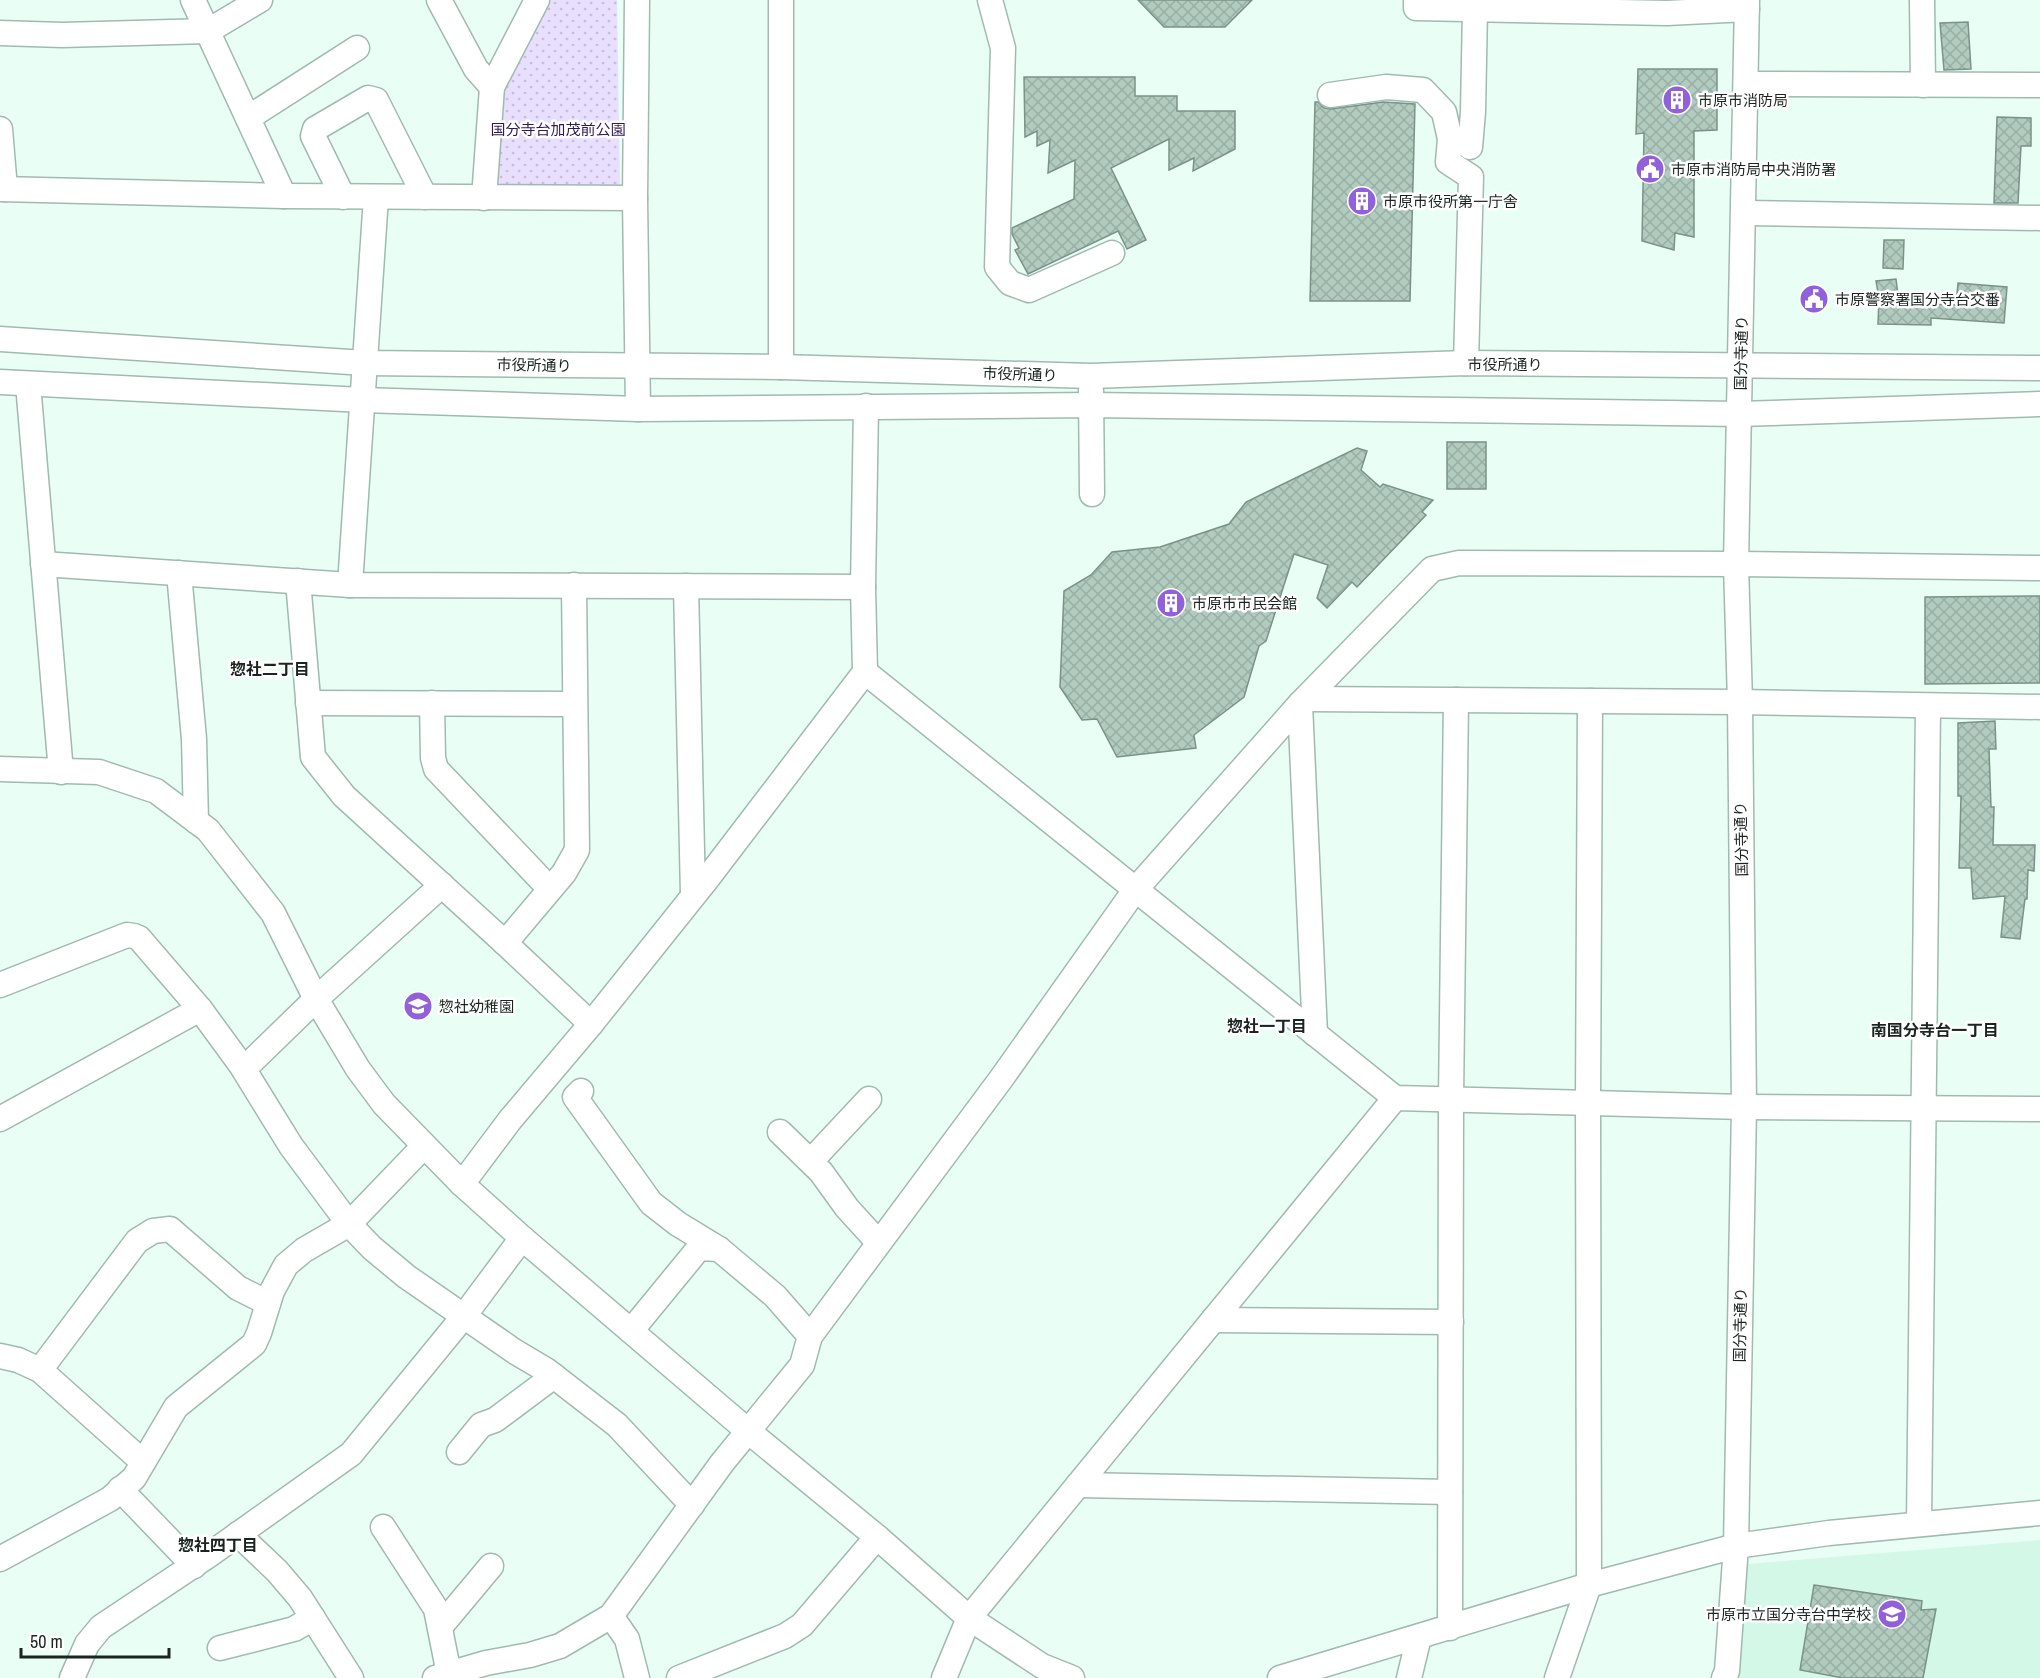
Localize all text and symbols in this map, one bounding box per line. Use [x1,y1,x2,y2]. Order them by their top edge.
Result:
building icon: 市原市消防局 [1661,84,1693,116]
place label: 市原市消防局 [1698,90,1788,111]
park label: 国分寺台加茂前公園 [490,119,626,140]
public building icon: 市原市消防局中央消防署 [1634,153,1666,185]
place label: 市原市消防局中央消防署 [1671,159,1836,180]
building icon: 市原市役所第一庁舎 [1346,185,1378,217]
place label: 市原市役所第一庁舎 [1383,191,1518,212]
public building icon: 市原警察署国分寺台交番 [1798,283,1830,315]
place label: 市原警察署国分寺台交番 [1835,289,2000,310]
street label: 国分寺通り [1730,315,1752,391]
street label: 市役所通り [496,354,572,376]
street label: 市役所通り [1467,354,1543,375]
street label: 市役所通り [982,362,1058,386]
building icon: 市原市市民会館 [1155,587,1187,619]
place label: 市原市市民会館 [1192,593,1297,614]
district label: 惣社二丁目 [230,658,310,680]
street label: 国分寺通り [1730,801,1752,877]
school or university icon: 惣社幼稚園 [402,990,434,1022]
place label: 惣社幼稚園 [439,996,514,1017]
district label: 惣社一丁目 [1227,1015,1307,1037]
district label: 南国分寺台一丁目 [1871,1019,1999,1041]
street label: 国分寺通り [1729,1287,1751,1363]
district label: 惣社四丁目 [178,1534,258,1556]
school or university icon: 市原市立国分寺台中学校 [1876,1598,1908,1630]
place label: 市原市立国分寺台中学校 [1706,1604,1871,1625]
scale bar [21,1621,170,1659]
text: 50 m [30,1629,63,1654]

